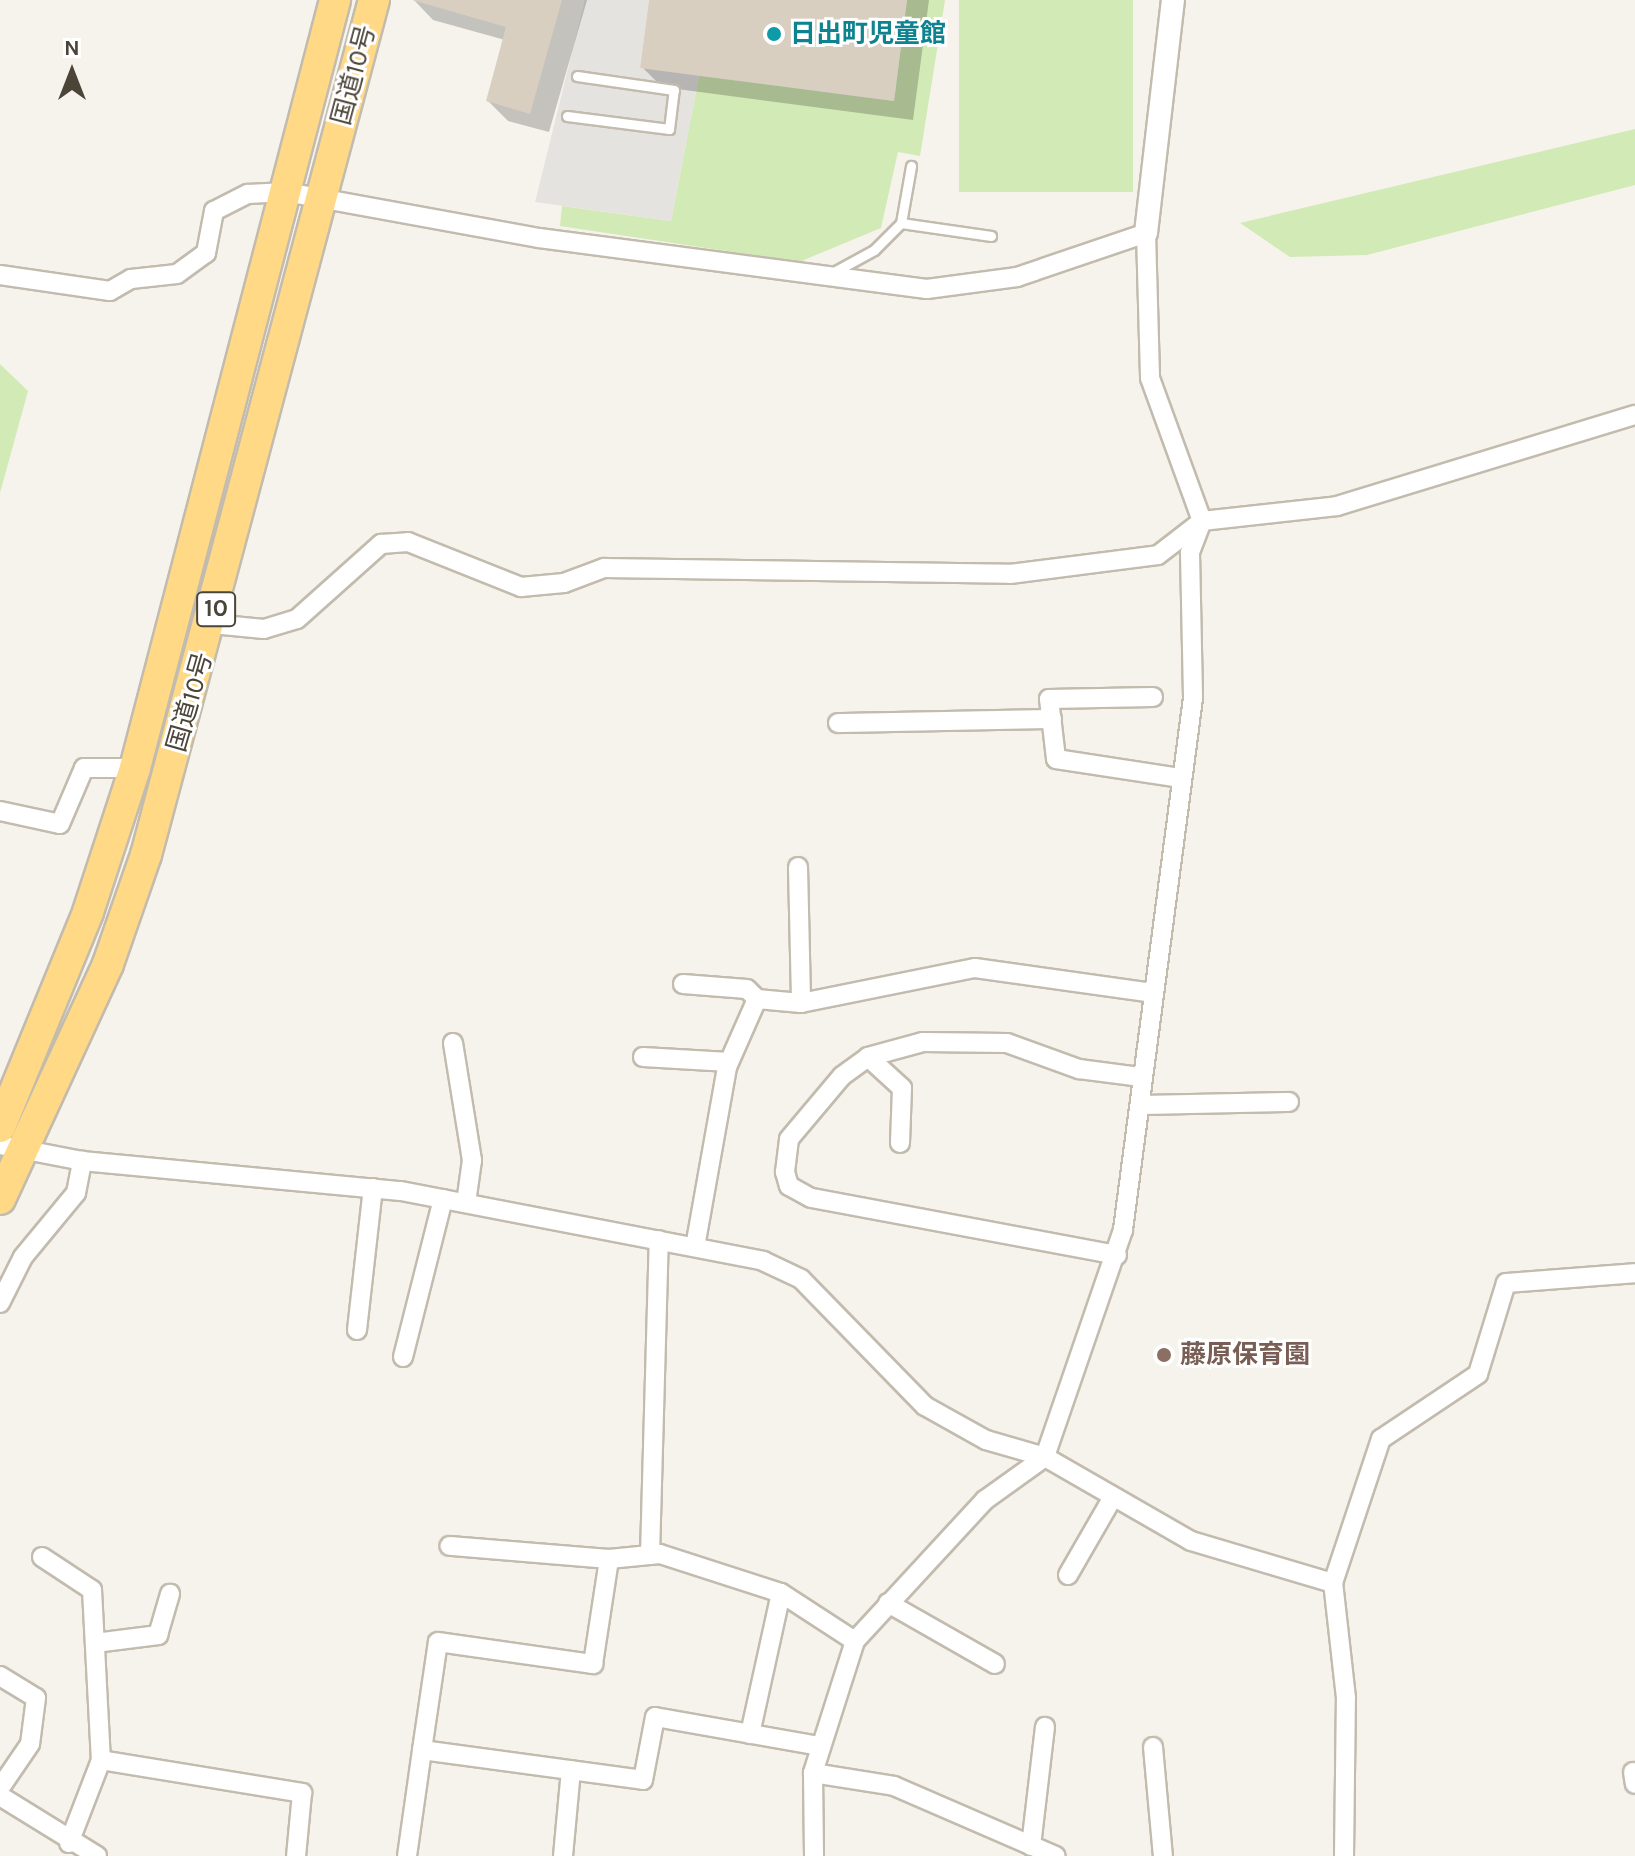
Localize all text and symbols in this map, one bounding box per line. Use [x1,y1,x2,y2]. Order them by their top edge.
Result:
place label: 日出町児童館 [790,18,946,50]
street label: 国道10号 [326,22,382,128]
marker: 日出町児童館 [765,25,783,43]
north arrow [32,32,112,112]
text: N [64,35,80,61]
road number: 10 [196,589,236,629]
street label: 国道10号 [161,649,219,755]
place label: 藤原保育園 [1180,1339,1310,1371]
marker: 藤原保育園 [1155,1346,1173,1364]

